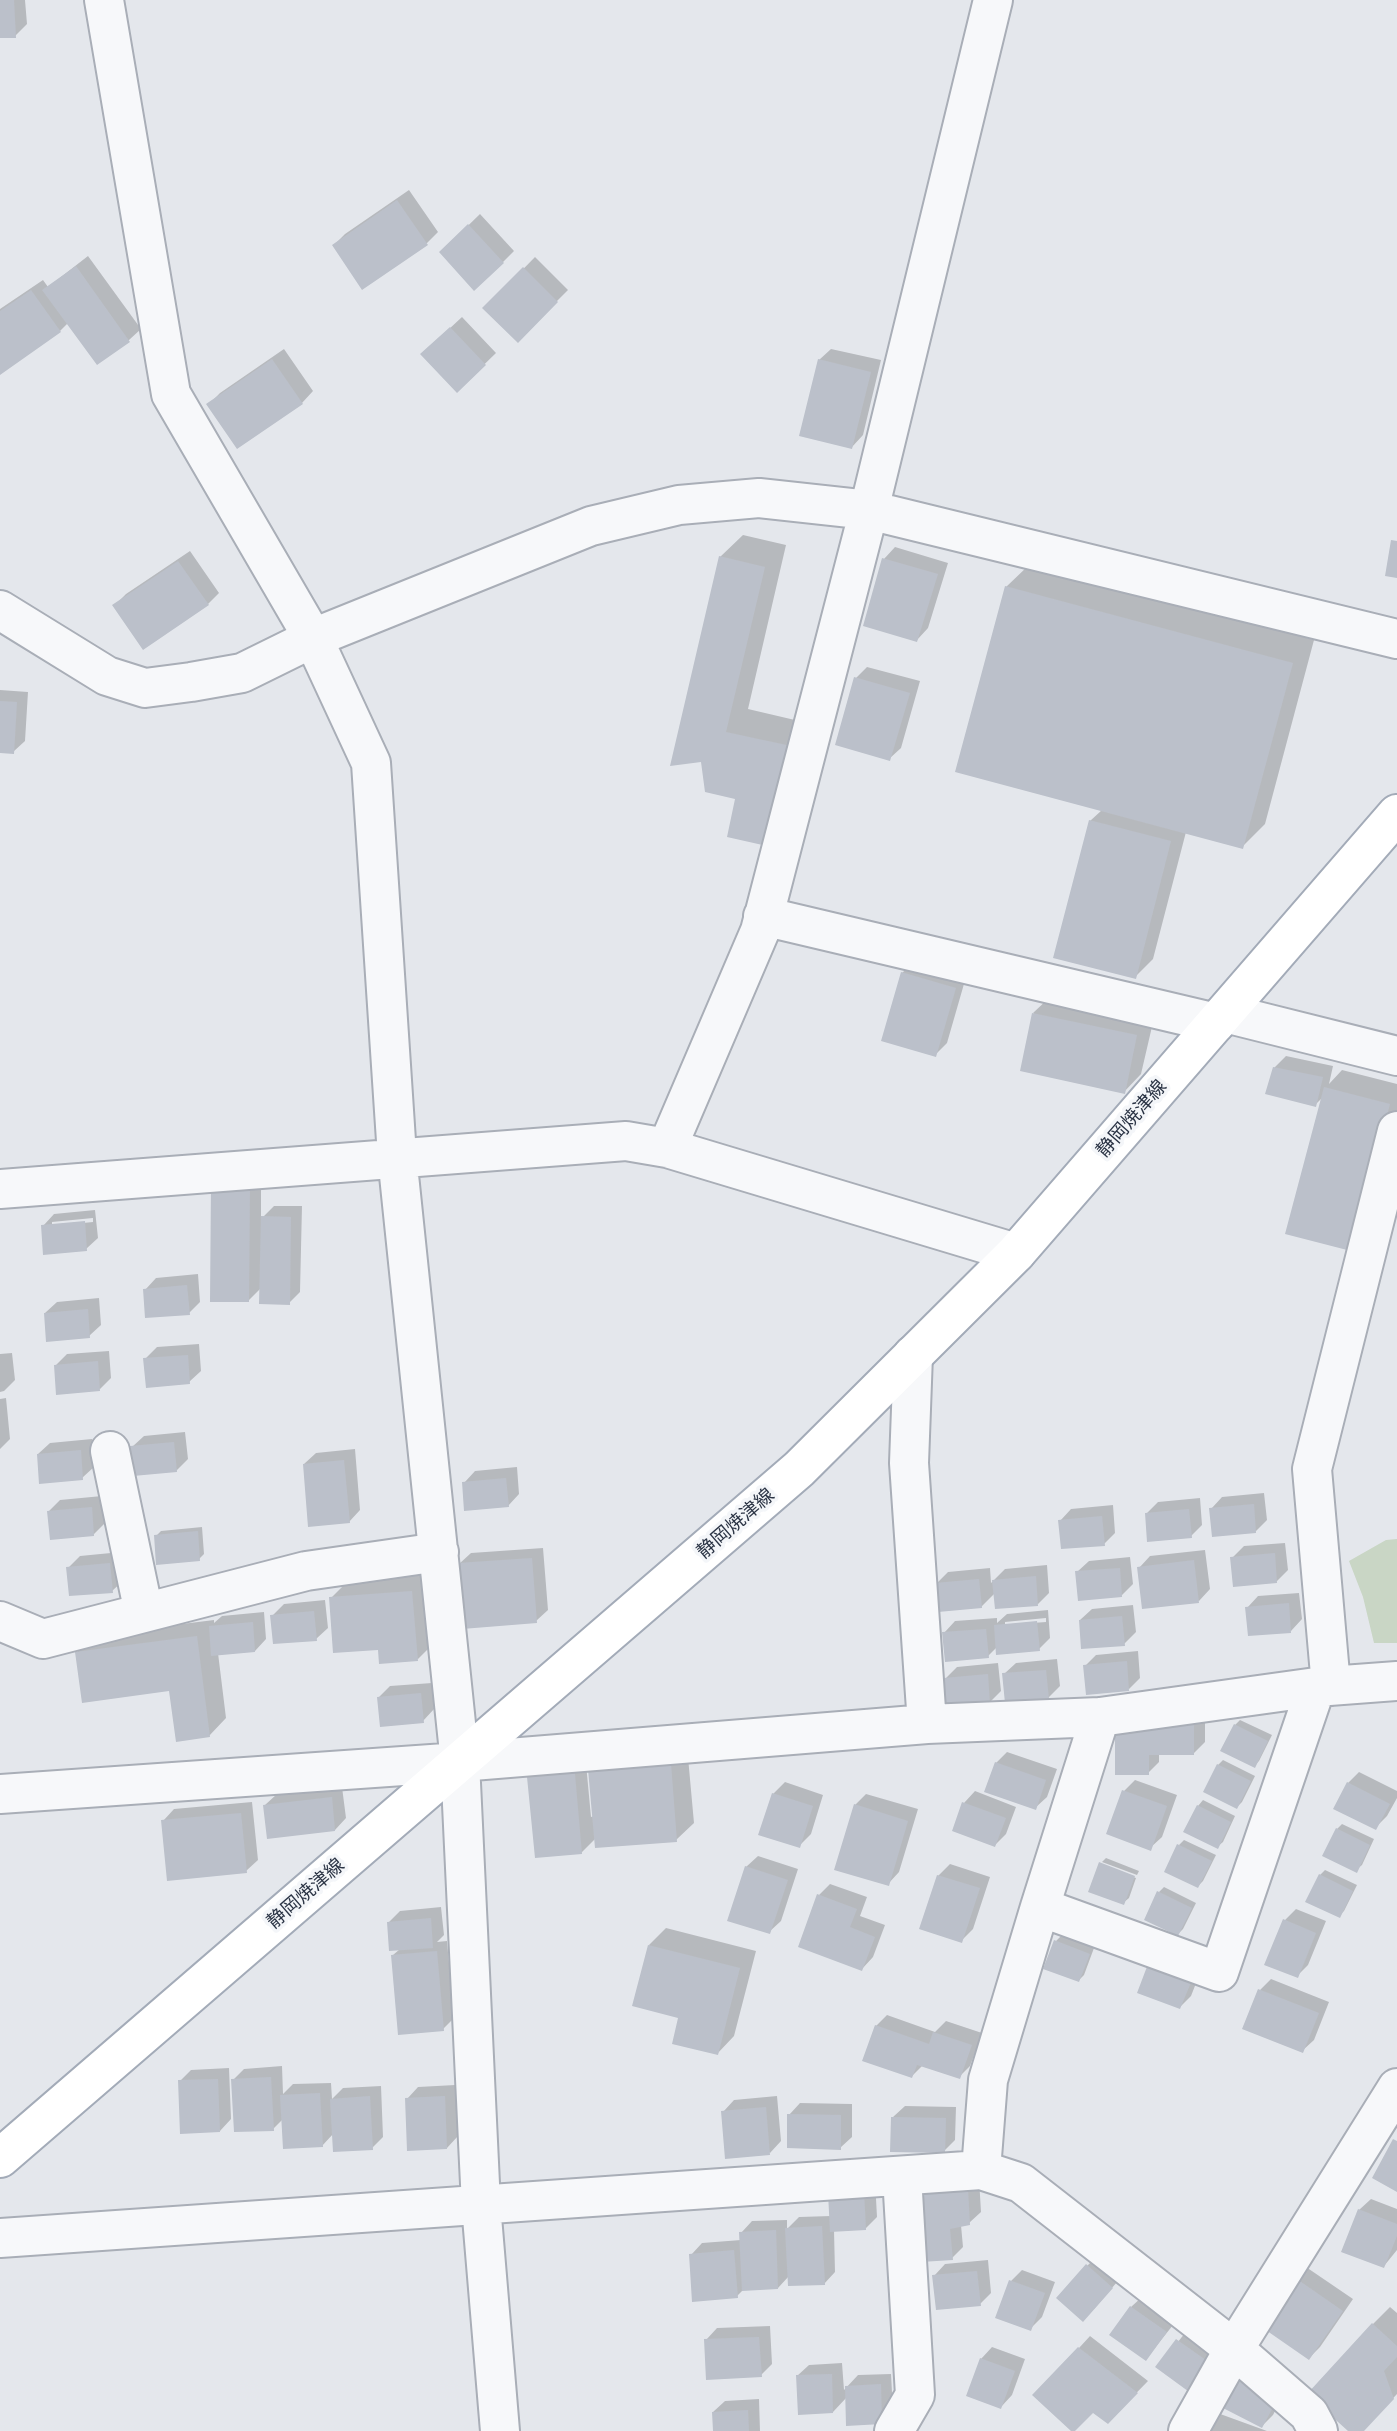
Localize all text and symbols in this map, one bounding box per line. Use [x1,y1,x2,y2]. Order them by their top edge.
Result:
street label: 静岡焼津線 [1092,1076,1172,1162]
street label: 静岡焼津線 [693,1484,779,1564]
street label: 静岡焼津線 [263,1854,349,1934]

